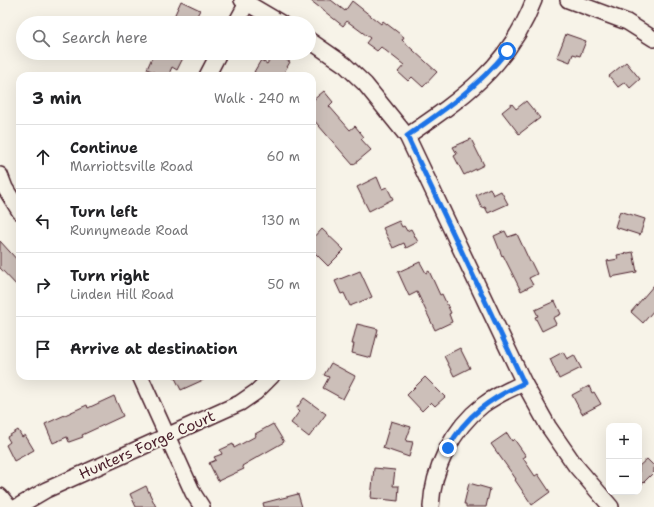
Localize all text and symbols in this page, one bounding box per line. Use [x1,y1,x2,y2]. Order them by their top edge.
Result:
search box [16,16,316,60]
icon: search [30,27,52,49]
text: Search here [62,28,148,48]
route start [498,42,516,60]
text: 3 min [32,87,82,109]
text: Walk · 240 m [214,90,300,107]
text: Continue [70,138,138,158]
icon: ahead [32,146,54,168]
text: 60 m [267,148,300,165]
text: Marriottsville Road [70,158,193,175]
text: Turn left [70,202,138,222]
icon: left [32,210,54,232]
text: 130 m [262,212,300,229]
text: Runnymeade Road [70,222,188,239]
text: Turn right [70,266,150,286]
icon: right [32,274,54,296]
text: 50 m [267,276,300,293]
text: Linden Hill Road [70,286,174,303]
icon: arrive [32,338,54,360]
text: Arrive at destination [70,339,238,359]
street label: Hunters Forge Court [76,406,218,484]
map controls [606,423,642,495]
button: + [606,423,642,459]
route end [439,439,457,457]
button: − [606,459,642,495]

